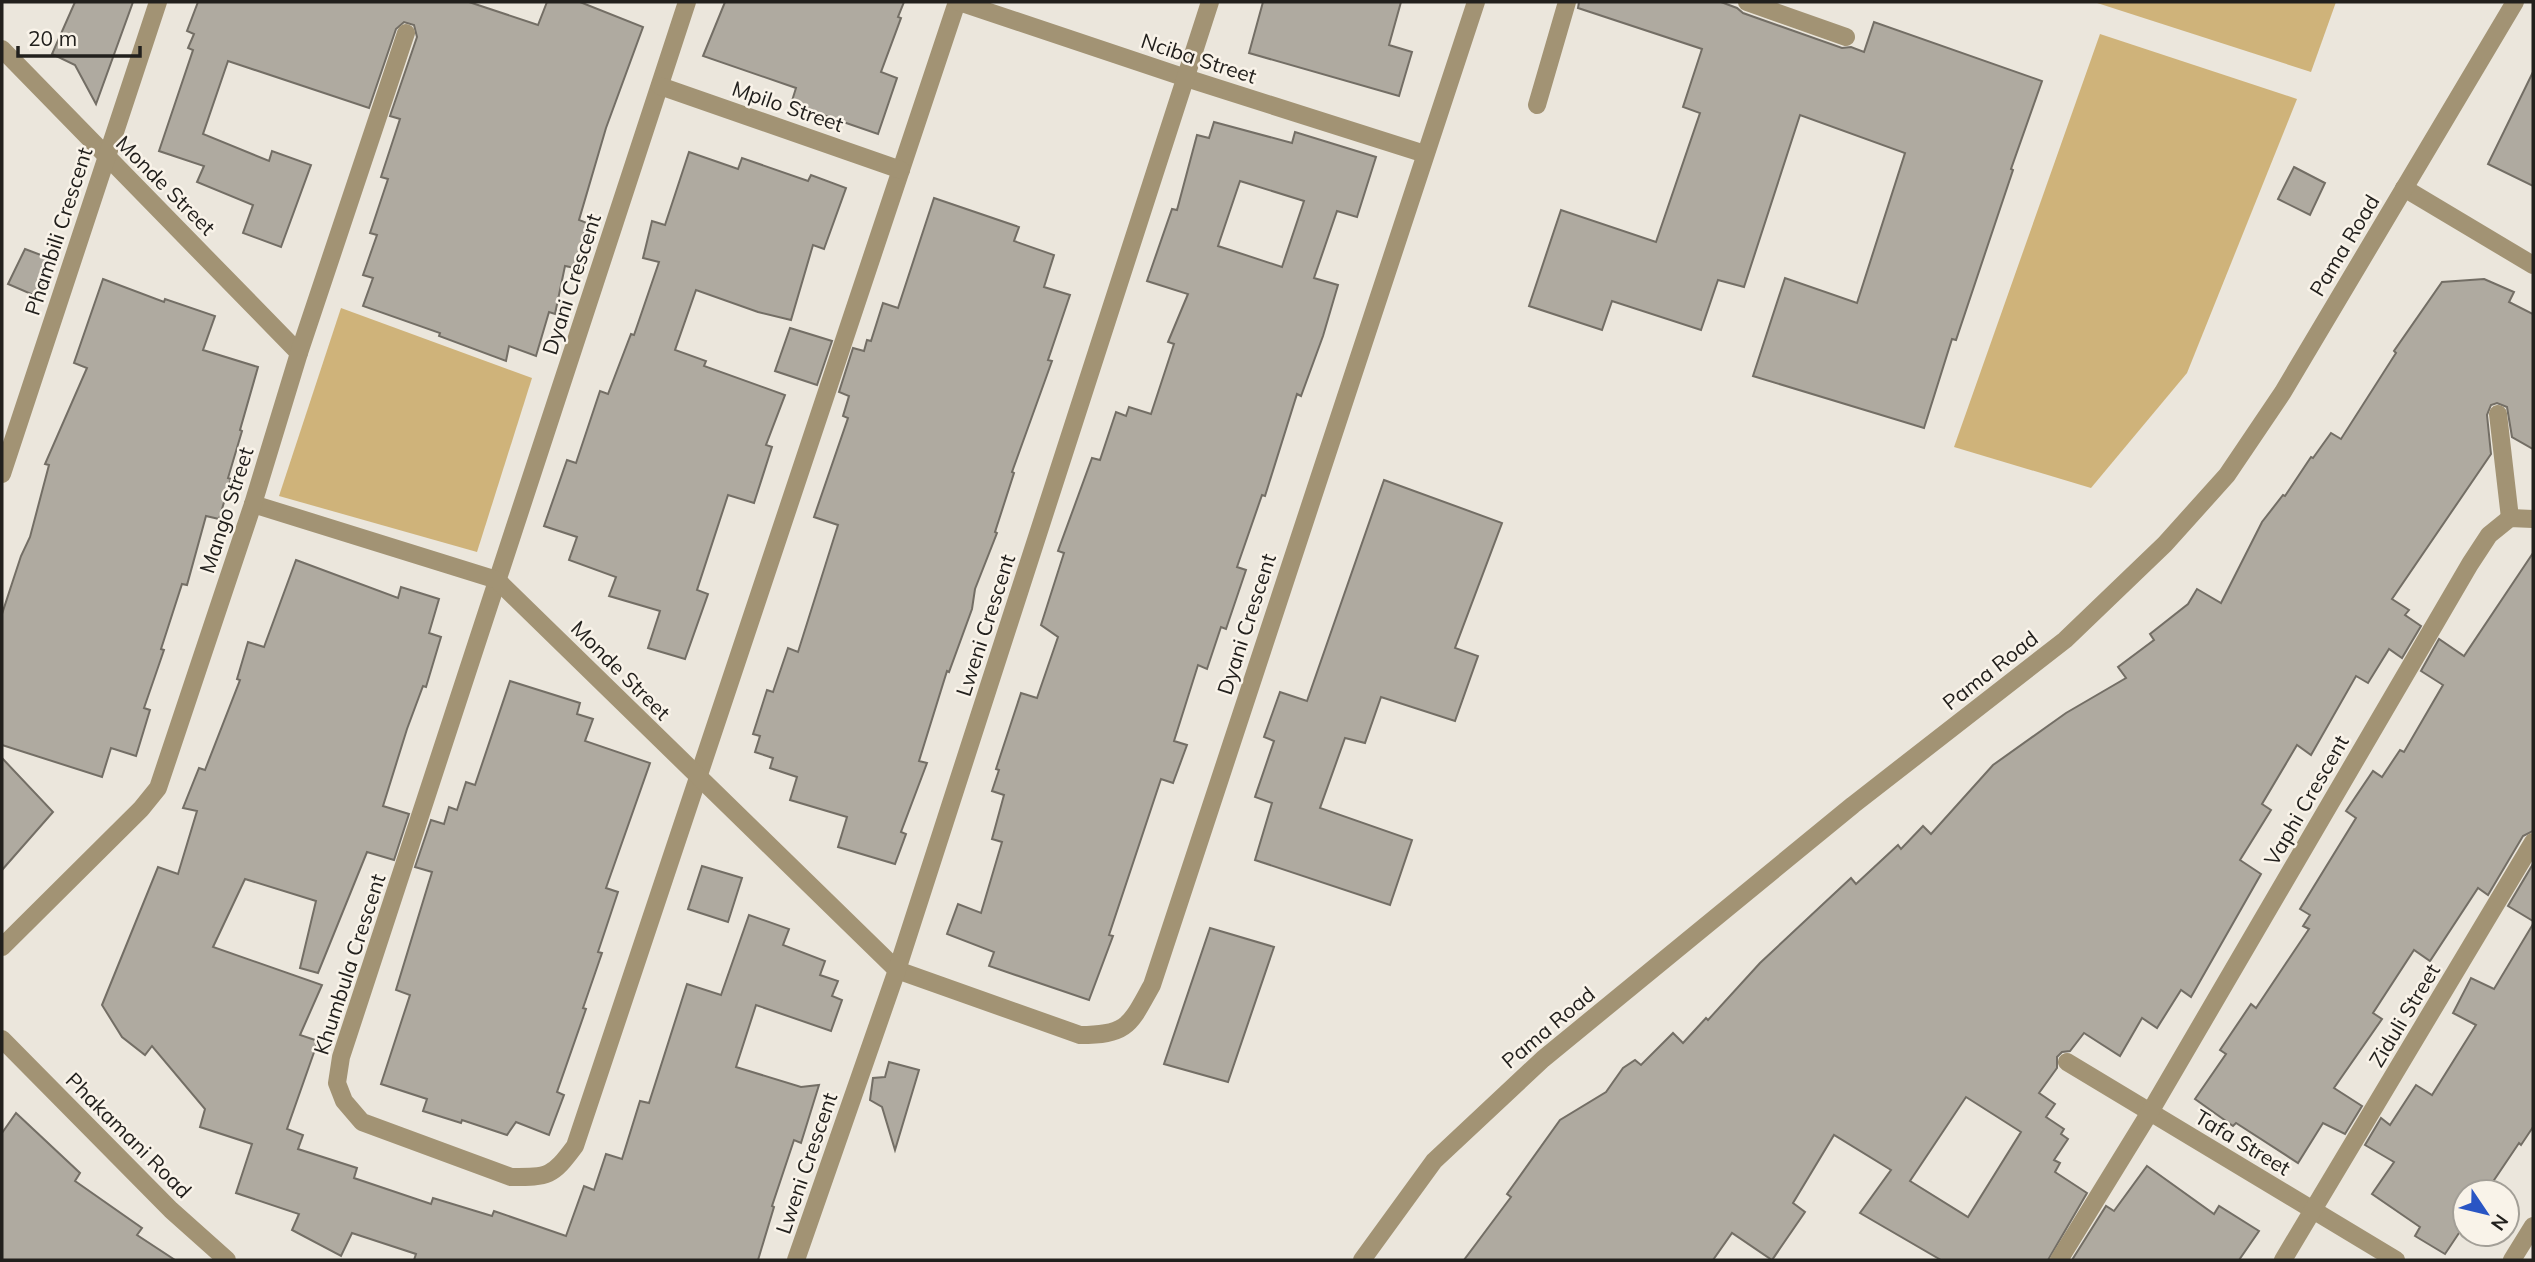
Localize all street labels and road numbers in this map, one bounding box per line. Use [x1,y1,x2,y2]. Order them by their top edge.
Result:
street label: Nciba Street [1138,27,1260,89]
street label: Mpilo Street [729,75,847,137]
street label: Monde Street [111,130,221,240]
street label: Phambili Crescent [19,144,97,318]
street label: Pama Road [2304,190,2384,300]
street label: Dyani Crescent [536,210,606,358]
street label: Mango Street [193,444,259,576]
street label: Dyani Crescent [1211,550,1281,698]
street label: Lweni Crescent [950,551,1020,699]
street label: Monde Street [566,615,676,725]
street label: Pama Road [1937,625,2043,715]
street label: Vaphi Crescent [2258,730,2354,870]
street label: Khumbula Crescent [307,870,391,1058]
street label: Ziduli Street [2363,959,2445,1071]
street label: Pama Road [1496,980,1600,1074]
street label: Phakamani Road [61,1067,197,1203]
street label: Lweni Crescent [770,1089,842,1237]
street label: Tafa Street [2191,1103,2295,1181]

